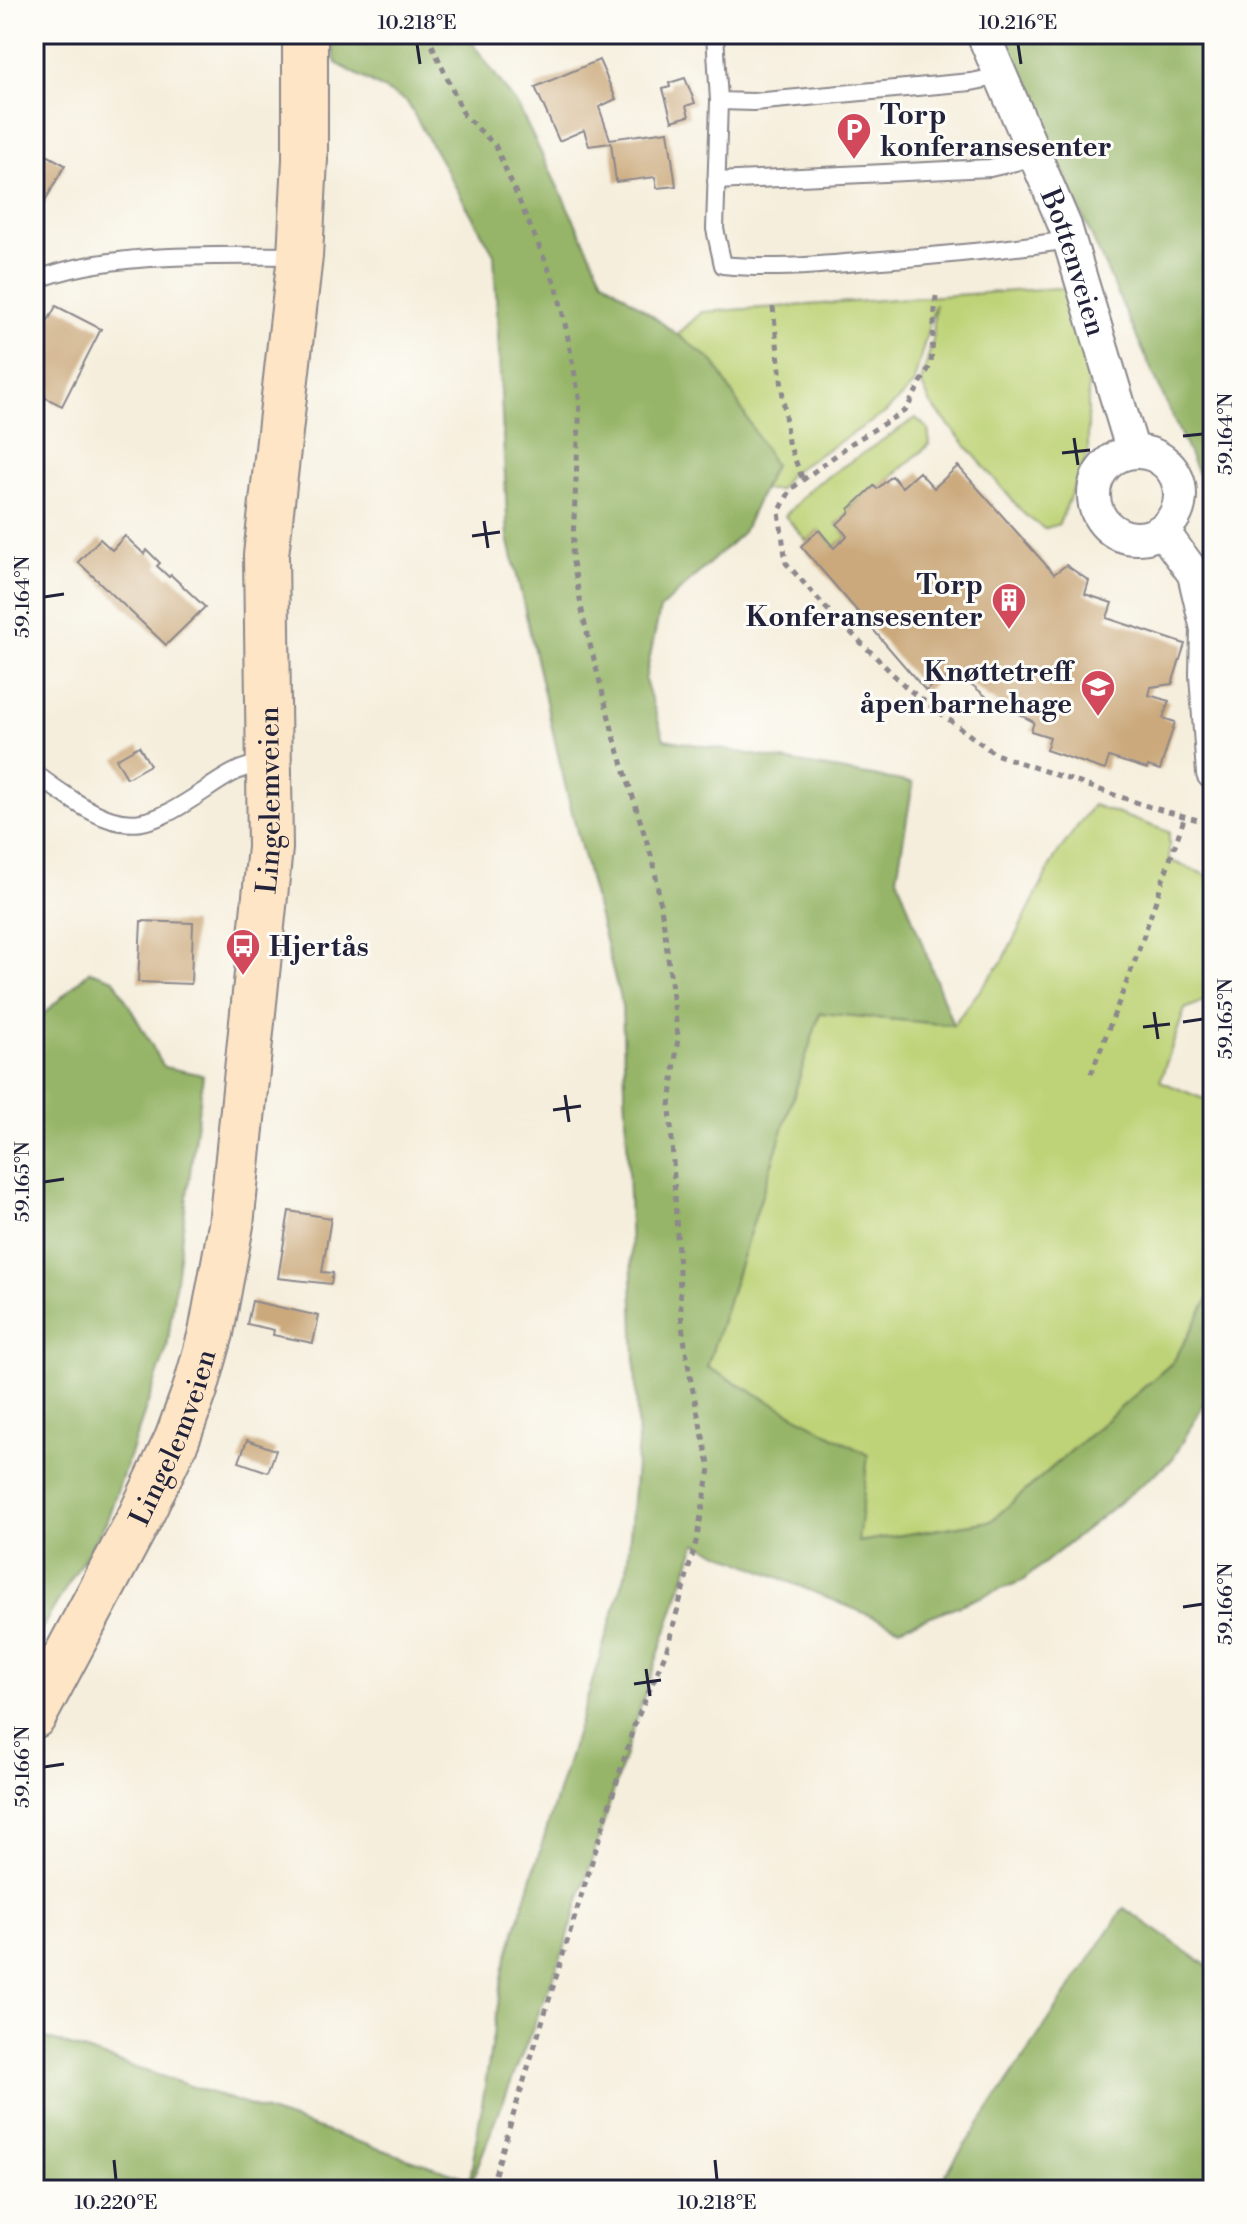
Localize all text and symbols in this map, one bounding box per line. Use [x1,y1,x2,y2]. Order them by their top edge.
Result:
text: 10.218°E [378,11,456,36]
text: 10.216°E [979,11,1057,36]
place label: Torp konferansesenter [880,98,1112,165]
parking icon: Torp konferansesenter [835,111,873,161]
street label: Bottenveien [1032,183,1113,341]
text: 59.164°N [1214,393,1239,475]
text: 59.164°N [11,556,36,638]
place label: Torp Konferansesenter [746,568,983,635]
building icon: Torp Konferansesenter [990,581,1028,631]
place label: Knøttetreff åpen barnehage [860,655,1076,722]
school or university icon: Knøttetreff åpen barnehage [1079,668,1117,718]
street label: Lingelemveien [249,706,289,895]
bus stop icon: Hjertås [224,927,262,977]
place label: Hjertås [269,930,369,965]
text: 59.165°N [1214,978,1239,1060]
text: 59.165°N [11,1141,36,1223]
street label: Lingelemveien [122,1345,225,1532]
text: 59.166°N [1214,1563,1239,1645]
text: 59.166°N [11,1726,36,1808]
text: 10.220°E [75,2191,157,2216]
text: 10.218°E [678,2191,756,2216]

